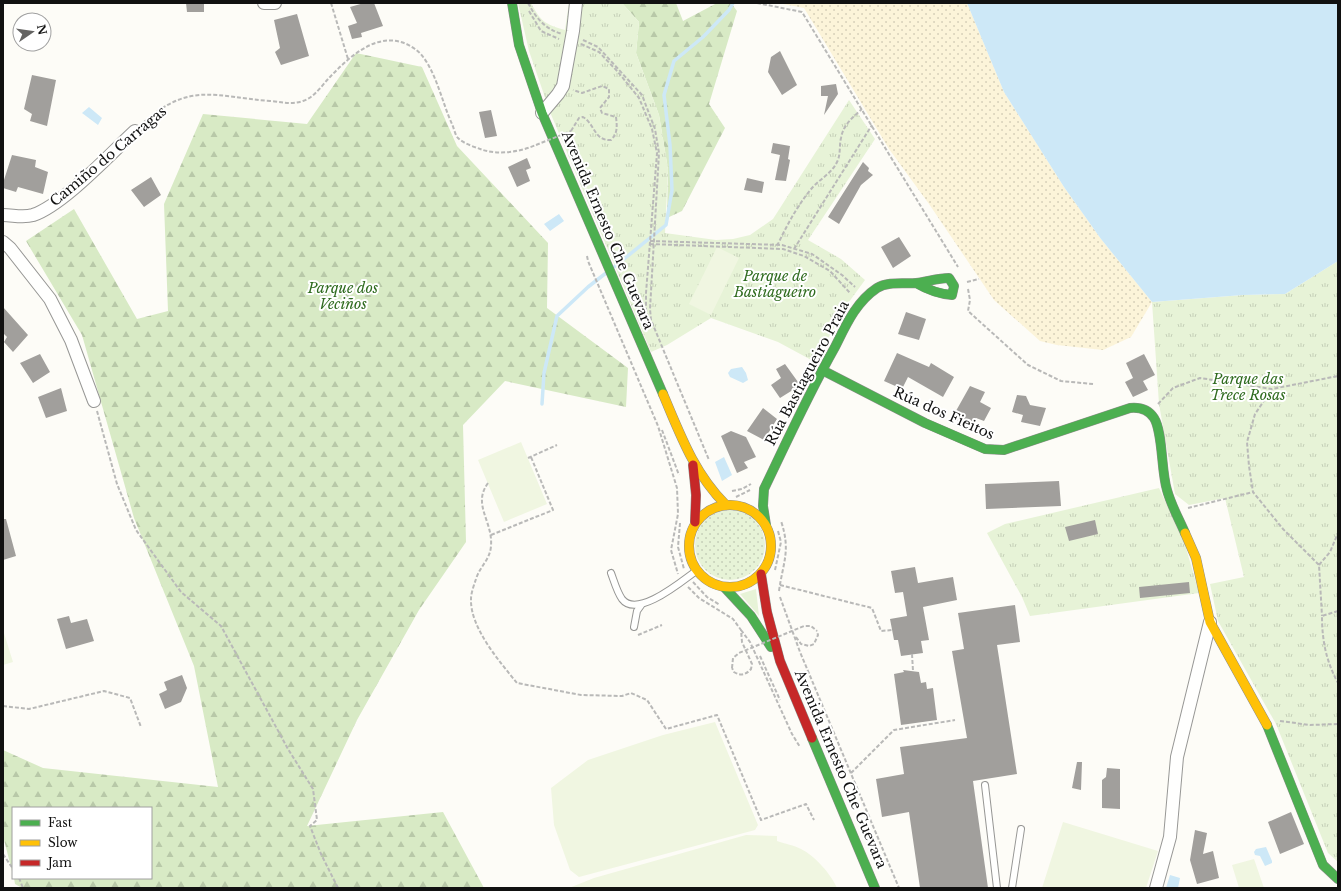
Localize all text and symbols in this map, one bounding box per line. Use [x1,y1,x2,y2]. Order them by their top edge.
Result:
north arrow [12,12,52,52]
text: N [34,23,50,37]
street label: Camiño do Carragas [46,102,170,210]
street label: Avenida Ernesto Che Guevara [558,127,658,332]
park label: Parque de Bastiagueiro [733,267,816,301]
park label: Parque dos Veciños [307,279,378,313]
street label: Rúa Bastiagueiro Praia [761,297,853,449]
park label: Parque das Trece Rosas [1210,370,1286,404]
street label: Rúa dos Fieitos [891,383,997,443]
street label: Avenida Ernesto Che Guevara [791,666,891,871]
legend [12,807,152,879]
text: Fast [48,815,73,830]
text: Slow [48,835,78,850]
text: Jam [46,855,72,870]

